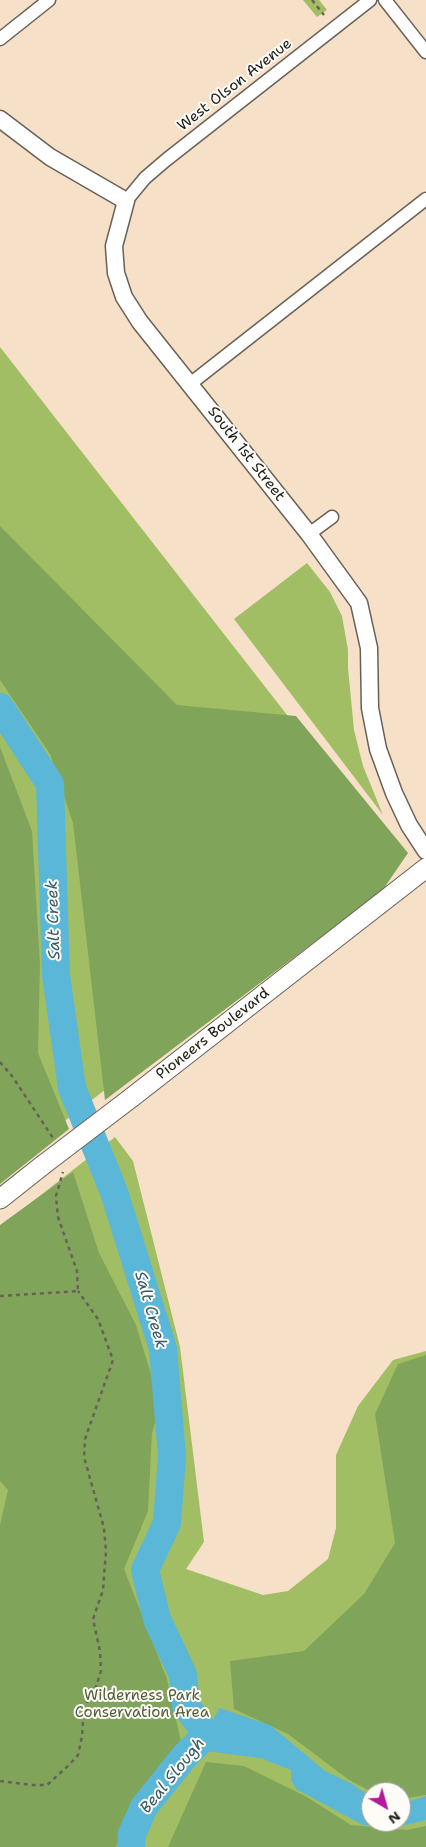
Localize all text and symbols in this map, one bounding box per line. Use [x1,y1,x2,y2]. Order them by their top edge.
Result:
street label: West Olson Avenue [174,35,296,135]
street label: South 1st Street [203,403,289,505]
water label: Salt Creek [43,880,65,960]
street label: Pioneers Boulevard [153,984,273,1084]
water label: Salt Creek [130,1269,170,1351]
park label: Wilderness Park Conservation Area [75,1687,209,1722]
water label: Beal Slough [137,1734,209,1818]
north arrow [361,1782,411,1832]
text: N [385,1808,405,1829]

